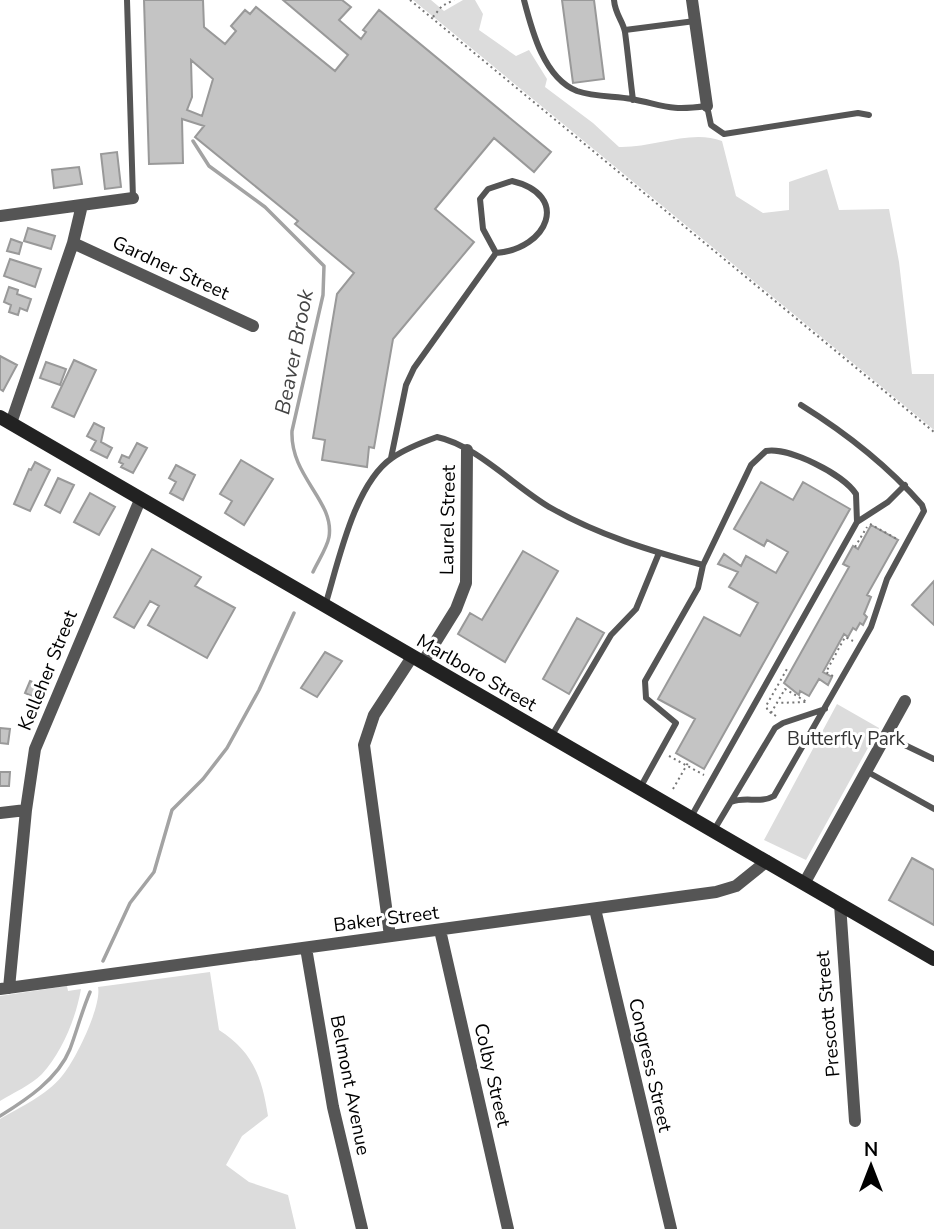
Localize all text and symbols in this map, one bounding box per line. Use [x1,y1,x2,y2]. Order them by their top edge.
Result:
street label: Gardner Street [108,229,234,306]
water label: Beaver Brook [268,287,320,417]
street label: Laurel Street [434,464,462,575]
street label: Kelleher Street [12,606,84,734]
street label: Marlboro Street [412,628,541,718]
park label: Butterfly Park [787,726,906,752]
street label: Baker Street [332,900,441,938]
street label: Prescott Street [809,949,846,1078]
street label: Congress Street [622,996,678,1135]
street label: Belmont Avenue [324,1013,376,1158]
street label: Colby Street [467,1021,517,1130]
north arrow [836,1131,906,1201]
text: N [864,1137,878,1163]

